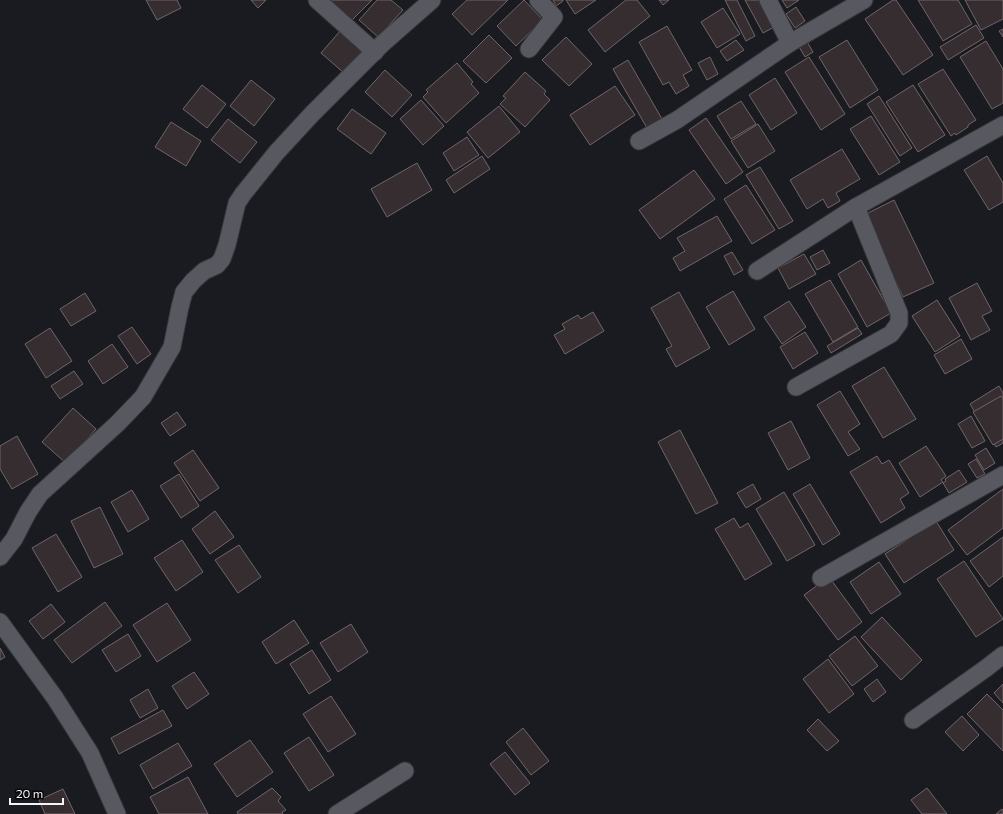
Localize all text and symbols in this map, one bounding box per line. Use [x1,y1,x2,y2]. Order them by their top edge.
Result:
scale bar [10,780,63,806]
text: 20 m [16,786,43,800]

